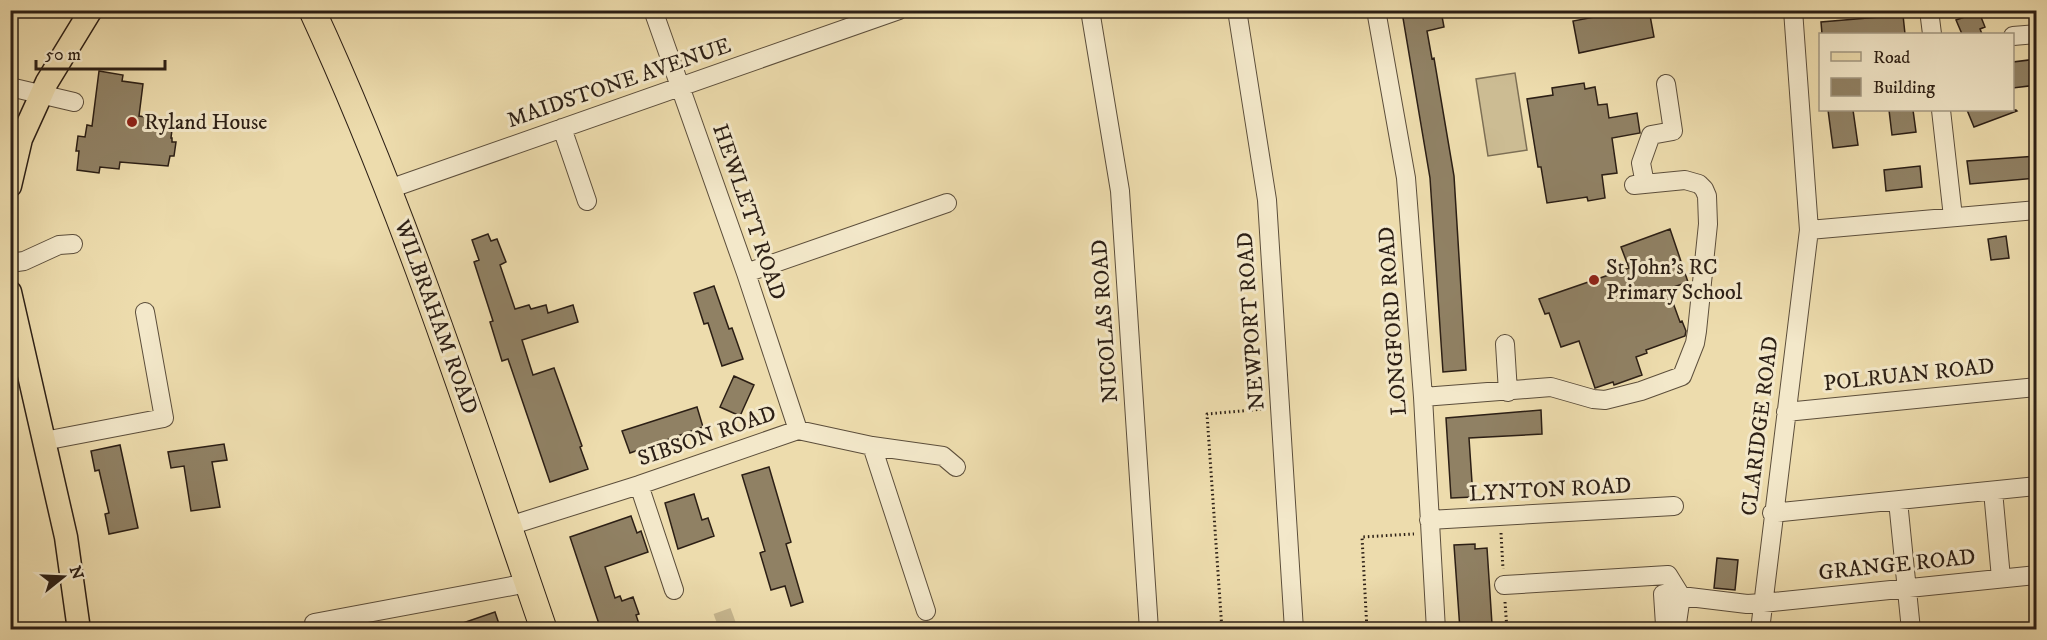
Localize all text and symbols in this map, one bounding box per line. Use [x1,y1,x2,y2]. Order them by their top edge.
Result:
street label: MAIDSTONE AVENUE [503,32,735,134]
scale bar [36,33,165,71]
legend [1819,33,2014,111]
text: 50 m [45,44,81,66]
text: Road [1873,47,1910,69]
text: Building [1873,77,1935,99]
place label: Ryland House [144,109,267,136]
marker: Ryland House [125,115,139,129]
street label: HEWLETT ROAD [706,120,792,304]
street label: WILBRAHAM ROAD [388,215,484,418]
street label: LONGFORD ROAD [1373,226,1413,416]
street label: NEWPORT ROAD [1231,231,1271,411]
street label: NICOLAS ROAD [1086,238,1124,404]
place label: St John's RC Primary School [1606,254,1743,306]
marker: St John's RC Primary School [1587,273,1601,287]
street label: CLARIDGE ROAD [1736,335,1784,517]
street label: POLRUAN ROAD [1822,353,1996,397]
street label: SIBSON ROAD [634,400,780,472]
street label: LYNTON ROAD [1468,472,1632,508]
street label: GRANGE ROAD [1817,543,1977,587]
north arrow [33,547,93,607]
text: N [65,563,88,582]

